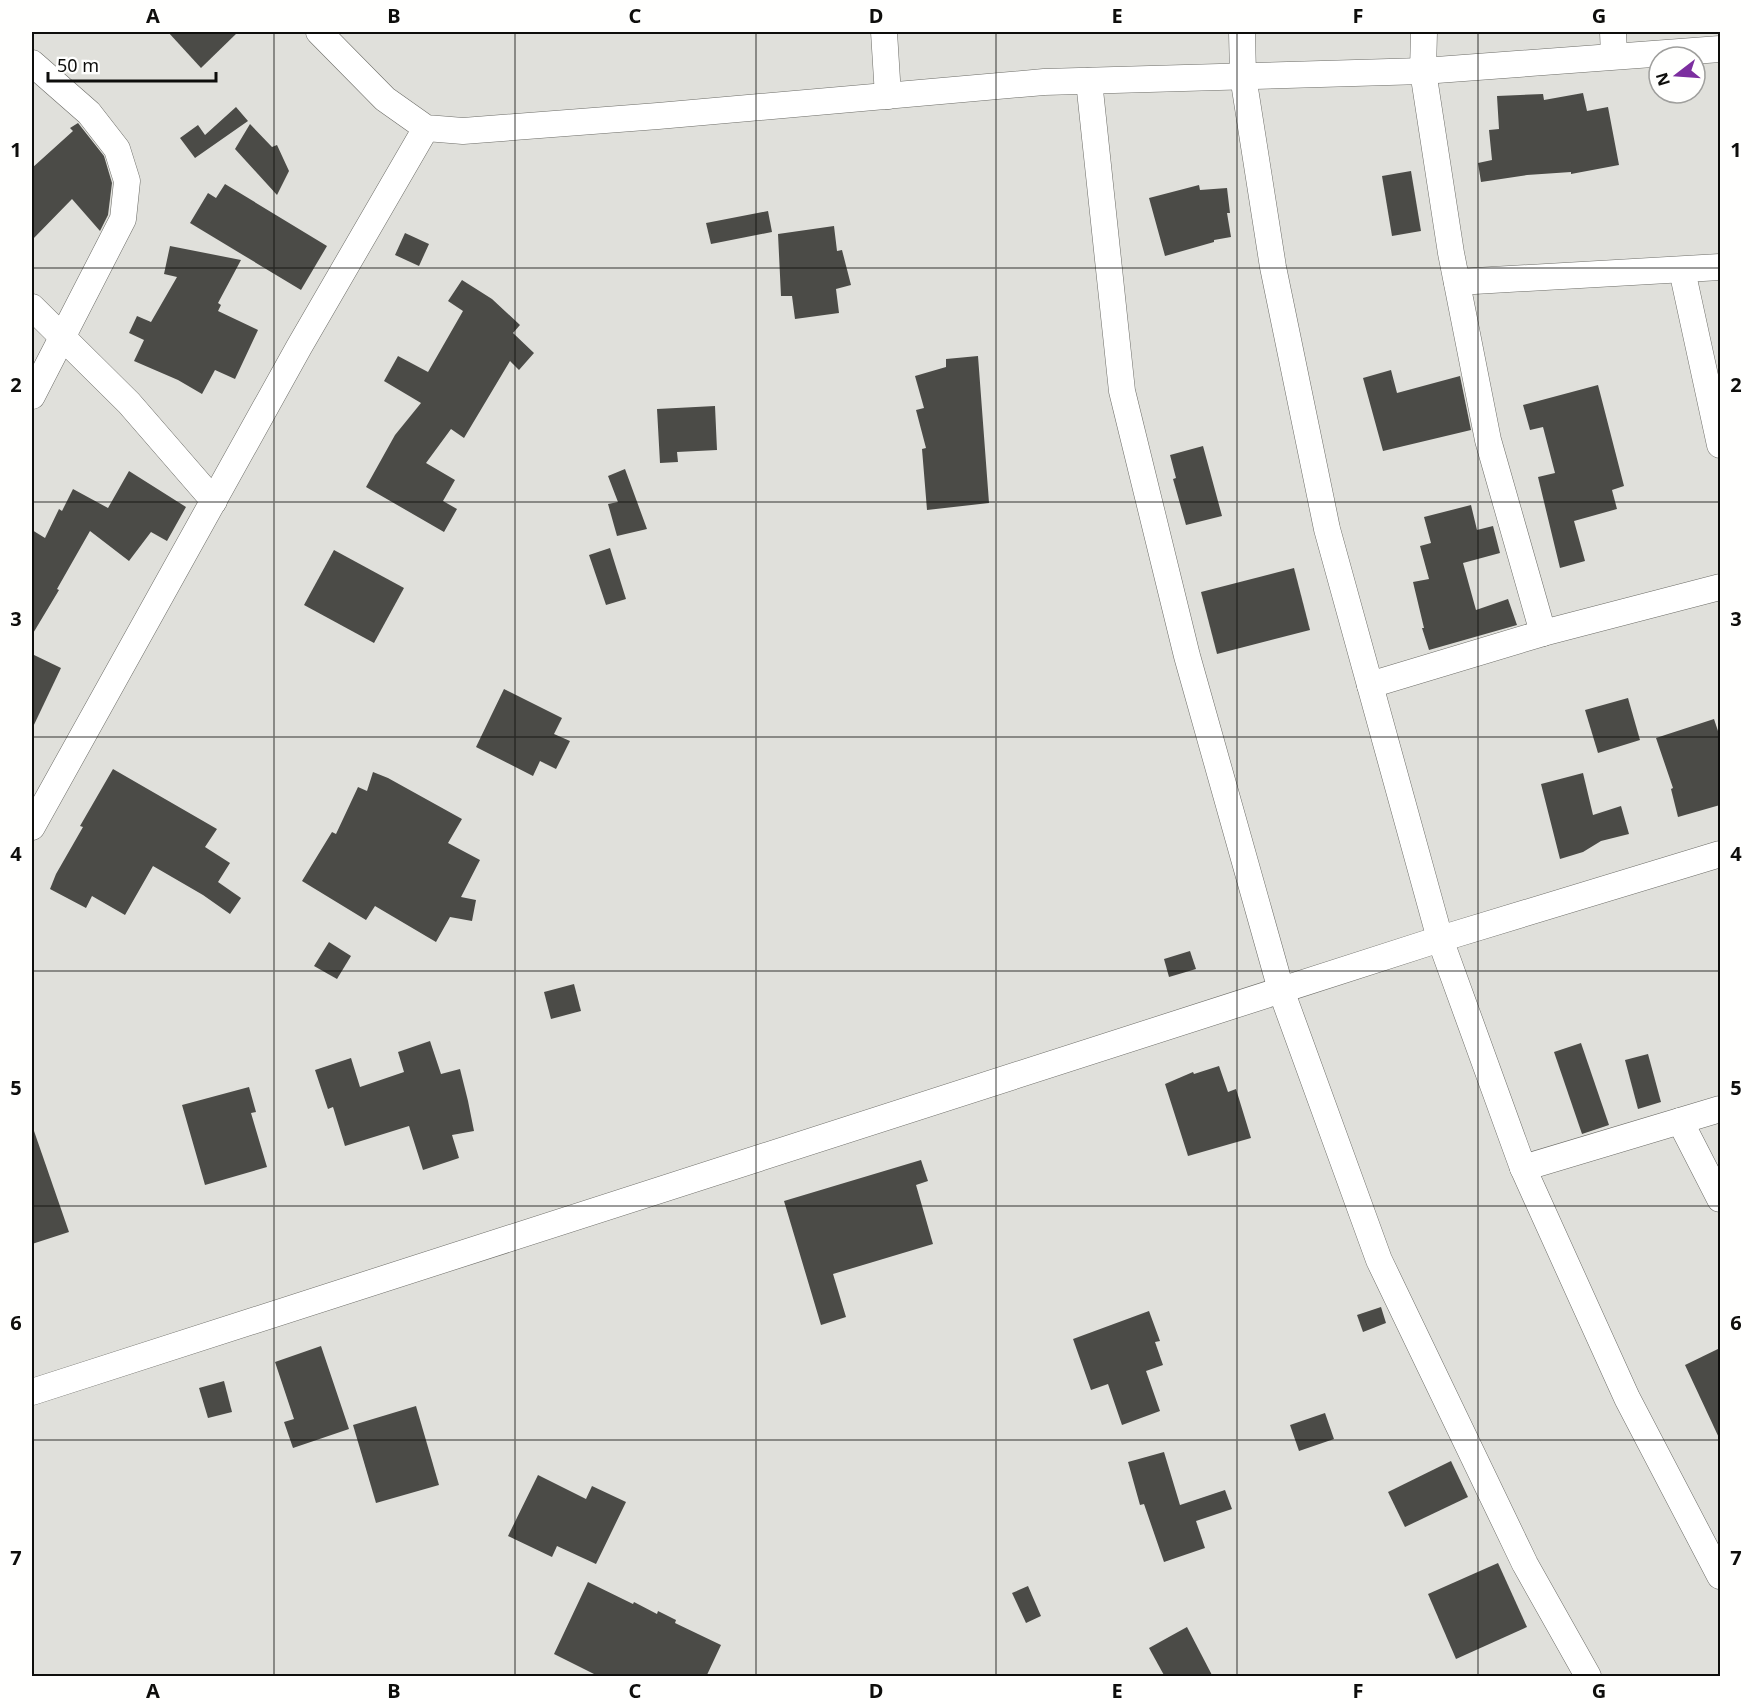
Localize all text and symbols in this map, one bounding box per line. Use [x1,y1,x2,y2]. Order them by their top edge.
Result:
text: A [146,2,160,29]
text: B [387,2,401,29]
text: C [629,2,642,29]
text: D [869,2,883,29]
text: E [1111,2,1123,29]
text: F [1353,2,1363,29]
text: G [1592,2,1606,29]
scale bar [48,45,216,83]
north arrow [1647,45,1707,105]
text: 50 m [57,53,99,77]
text: N [1650,70,1675,89]
text: 1 [10,136,22,163]
text: 1 [1730,136,1742,163]
text: 2 [10,371,22,398]
text: 2 [1730,371,1742,398]
text: 3 [10,605,22,632]
text: 3 [1730,605,1742,632]
text: 4 [10,840,22,867]
text: 4 [1730,840,1742,867]
text: 5 [10,1074,22,1101]
text: 5 [1730,1074,1742,1101]
text: 6 [10,1309,22,1336]
text: 6 [1730,1309,1742,1336]
text: 7 [10,1544,22,1571]
text: 7 [1730,1544,1742,1571]
text: A [146,1677,160,1704]
text: B [387,1677,401,1704]
text: C [629,1677,642,1704]
text: D [869,1677,883,1704]
text: E [1111,1677,1123,1704]
text: F [1353,1677,1363,1704]
text: G [1592,1677,1606,1704]

